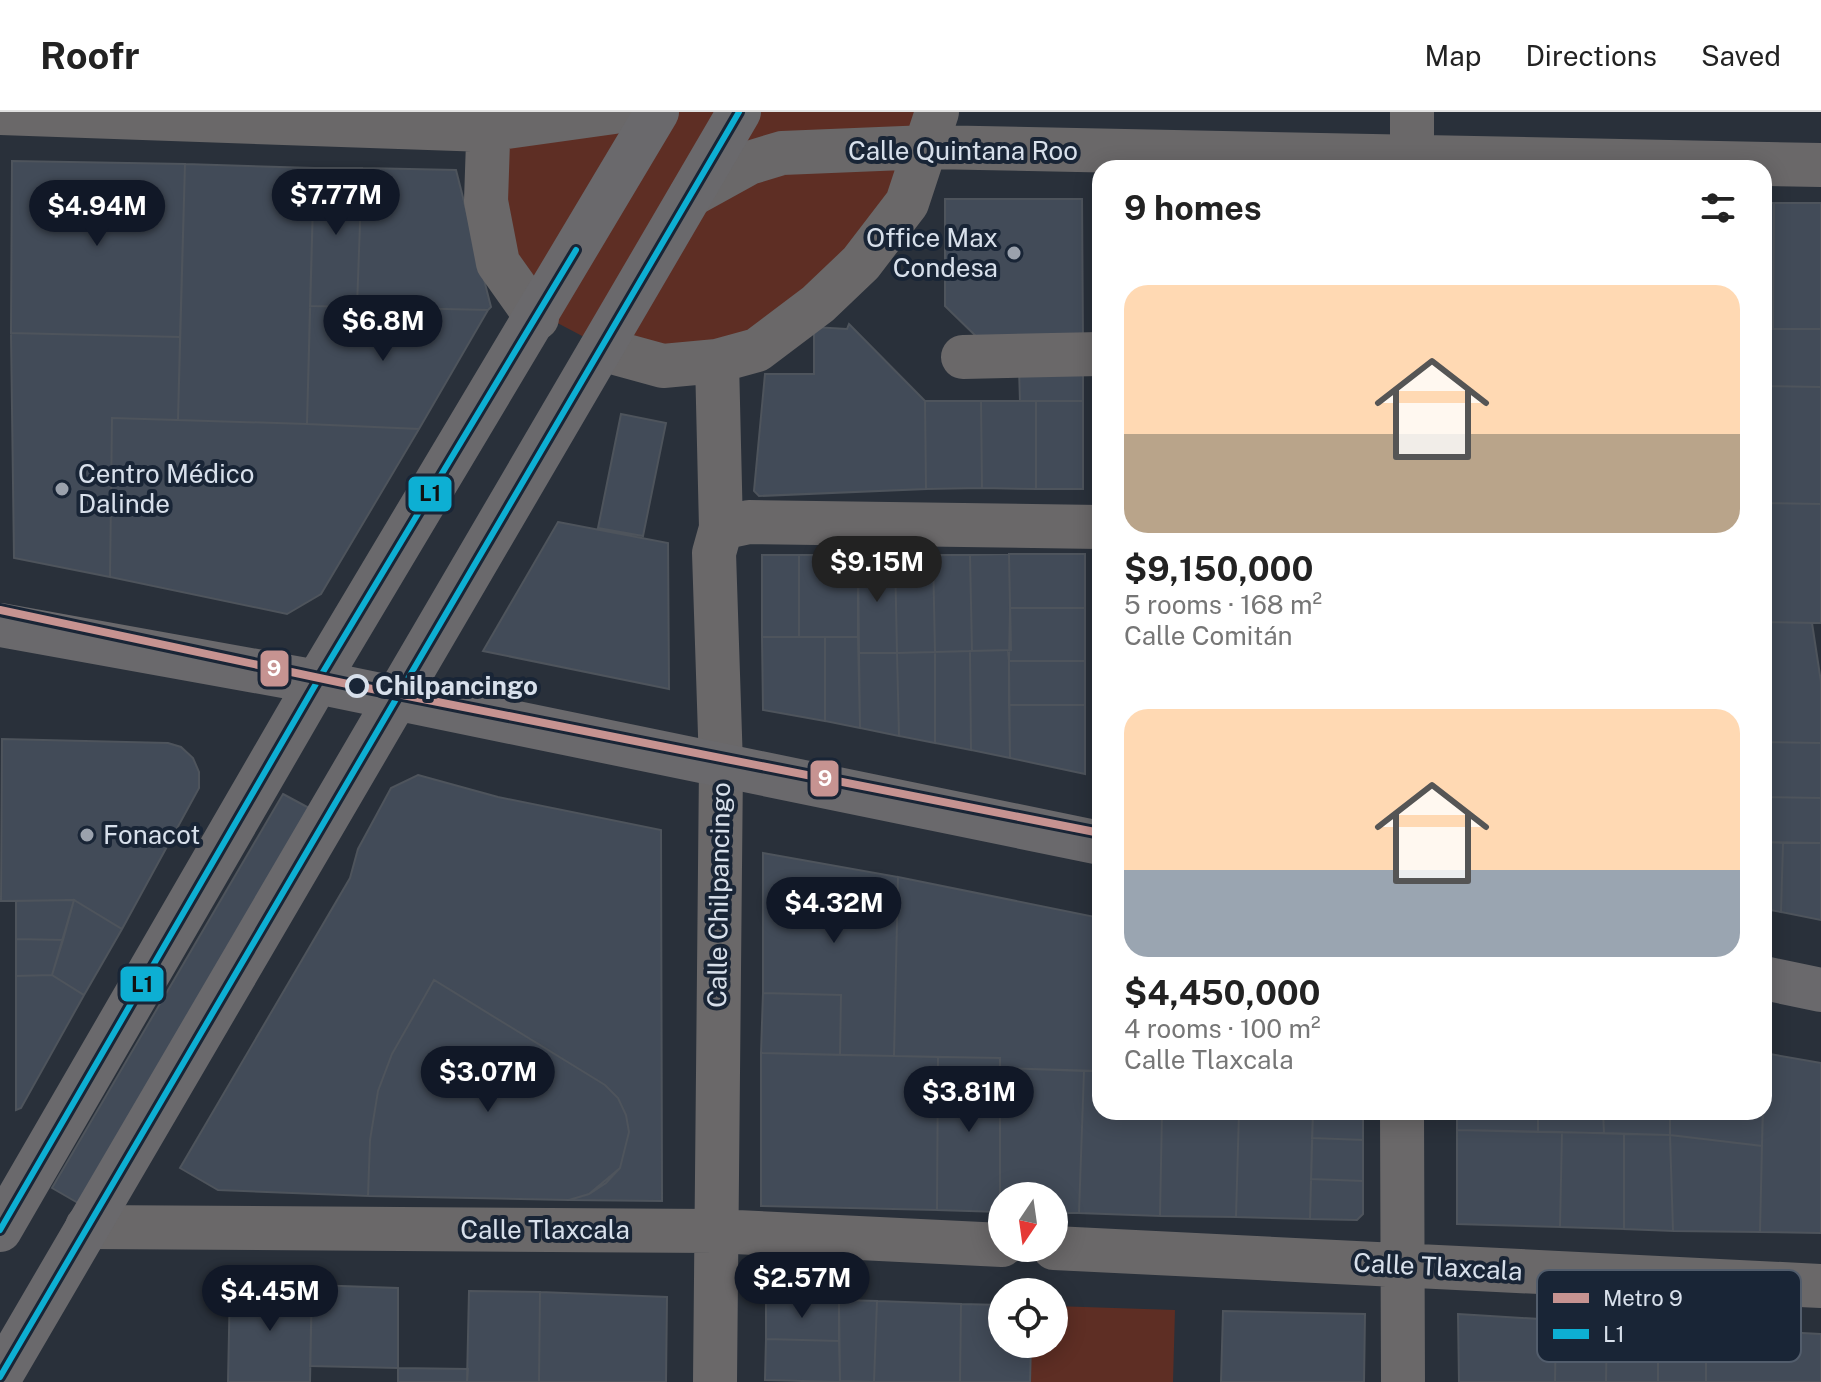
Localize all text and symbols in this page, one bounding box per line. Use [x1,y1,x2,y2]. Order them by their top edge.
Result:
text: Roofr [40,33,140,78]
text: Map [1425,39,1481,72]
text: Directions [1525,39,1657,72]
text: Saved [1701,39,1781,72]
street label: Calle Quintana Roo [848,135,1078,166]
pin: $7.77M [271,169,401,237]
text: $7.77M [290,179,382,210]
pin: $4.94M [32,180,162,248]
icon: filters [1696,186,1740,230]
text: 9 homes [1124,188,1262,228]
text: $4.94M [47,190,147,221]
place label: Office Max Condesa [866,222,998,283]
marker: Office Max Condesa [1005,244,1023,262]
pin: $6.8M [327,295,439,363]
text: $6.8M [341,305,425,336]
icon: home [1360,337,1504,481]
place label: Centro Médico Dalinde [78,458,254,519]
line badge: L1 [407,475,453,513]
marker: Centro Médico Dalinde [53,480,71,498]
text: L1 [419,480,441,506]
pin: $9.15M [812,536,942,604]
text: $9.15M [830,546,924,577]
text: $9,150,000 [1124,549,1313,589]
text: 5 rooms · 168 m² [1124,589,1322,620]
text: Calle Comitán [1124,620,1293,651]
line badge: 9 [259,649,290,688]
text: 9 [267,655,281,681]
place label: Chilpancingo [375,670,538,701]
marker: Chilpancingo [346,675,368,697]
line badge: 9 [809,759,840,798]
icon: home [1360,761,1504,905]
text: 9 [818,765,832,791]
street label: Calle Chilpancingo [701,782,736,1008]
place label: Fonacot [103,819,200,850]
marker: Fonacot [78,826,96,844]
pin: $4.32M [769,877,899,945]
text: $4.32M [784,887,884,918]
line badge: L1 [119,965,165,1003]
text: L1 [131,971,153,997]
text: $4,450,000 [1124,973,1320,1013]
text: 4 rooms · 100 m² [1124,1013,1320,1044]
text: Calle Tlaxcala [1124,1044,1294,1075]
pin: $3.07M [423,1046,553,1114]
text: $3.07M [439,1056,537,1087]
pin: $3.81M [904,1066,1034,1134]
text: $3.81M [922,1076,1016,1107]
north arrow [988,1182,1068,1262]
map controls [988,1182,1068,1358]
street label: Calle Tlaxcala [460,1214,630,1245]
street label: Calle Tlaxcala [1353,1247,1524,1286]
pin: $2.57M [737,1252,867,1320]
text: $2.57M [753,1262,851,1293]
pin: $4.45M [205,1265,335,1333]
legend [1537,1270,1801,1362]
text: $4.45M [220,1275,320,1306]
button: locate [988,1278,1068,1358]
text: Metro 9 [1603,1285,1683,1311]
text: L1 [1603,1321,1625,1347]

